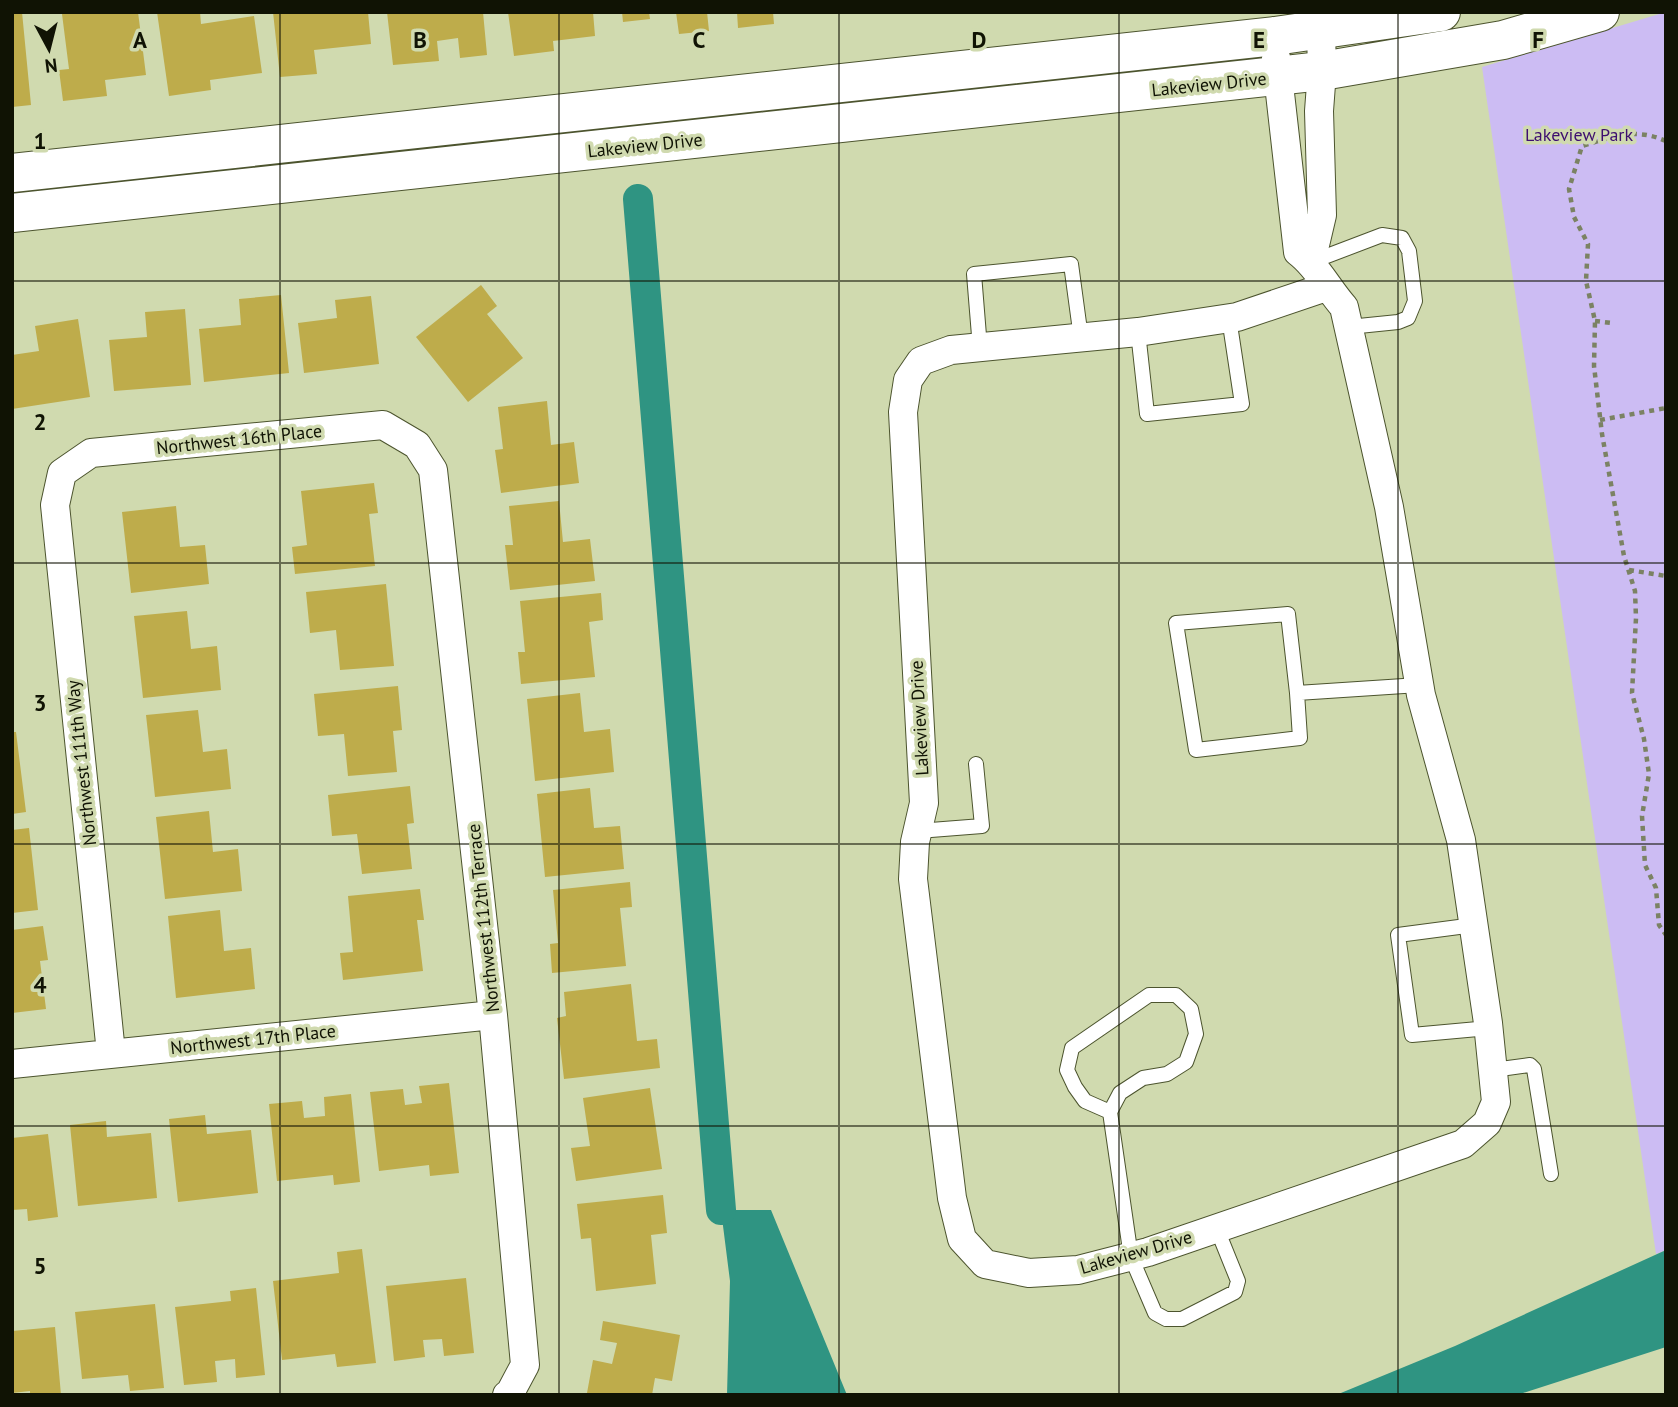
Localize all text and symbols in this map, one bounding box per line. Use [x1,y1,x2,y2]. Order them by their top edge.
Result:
north arrow [14,14,84,84]
text: A [133,25,147,54]
text: B [413,25,427,54]
text: C [693,25,706,54]
text: D [972,25,986,54]
text: E [1253,25,1265,54]
text: F [1532,25,1544,54]
text: N [43,53,59,79]
street label: Lakeview Drive [1150,67,1268,101]
park label: Lakeview Park [1525,123,1633,146]
text: 1 [33,126,47,155]
street label: Lakeview Drive [586,128,704,162]
text: 2 [33,407,47,436]
street label: Northwest 16th Place [155,419,323,459]
street label: Lakeview Drive [904,660,934,776]
street label: Northwest 111th Way [61,678,101,847]
text: 3 [33,688,47,717]
street label: Northwest 112th Terrace [462,823,504,1013]
text: 4 [33,970,47,999]
street label: Northwest 17th Place [169,1019,337,1059]
street label: Lakeview Drive [1077,1225,1195,1279]
text: 5 [33,1251,47,1280]

